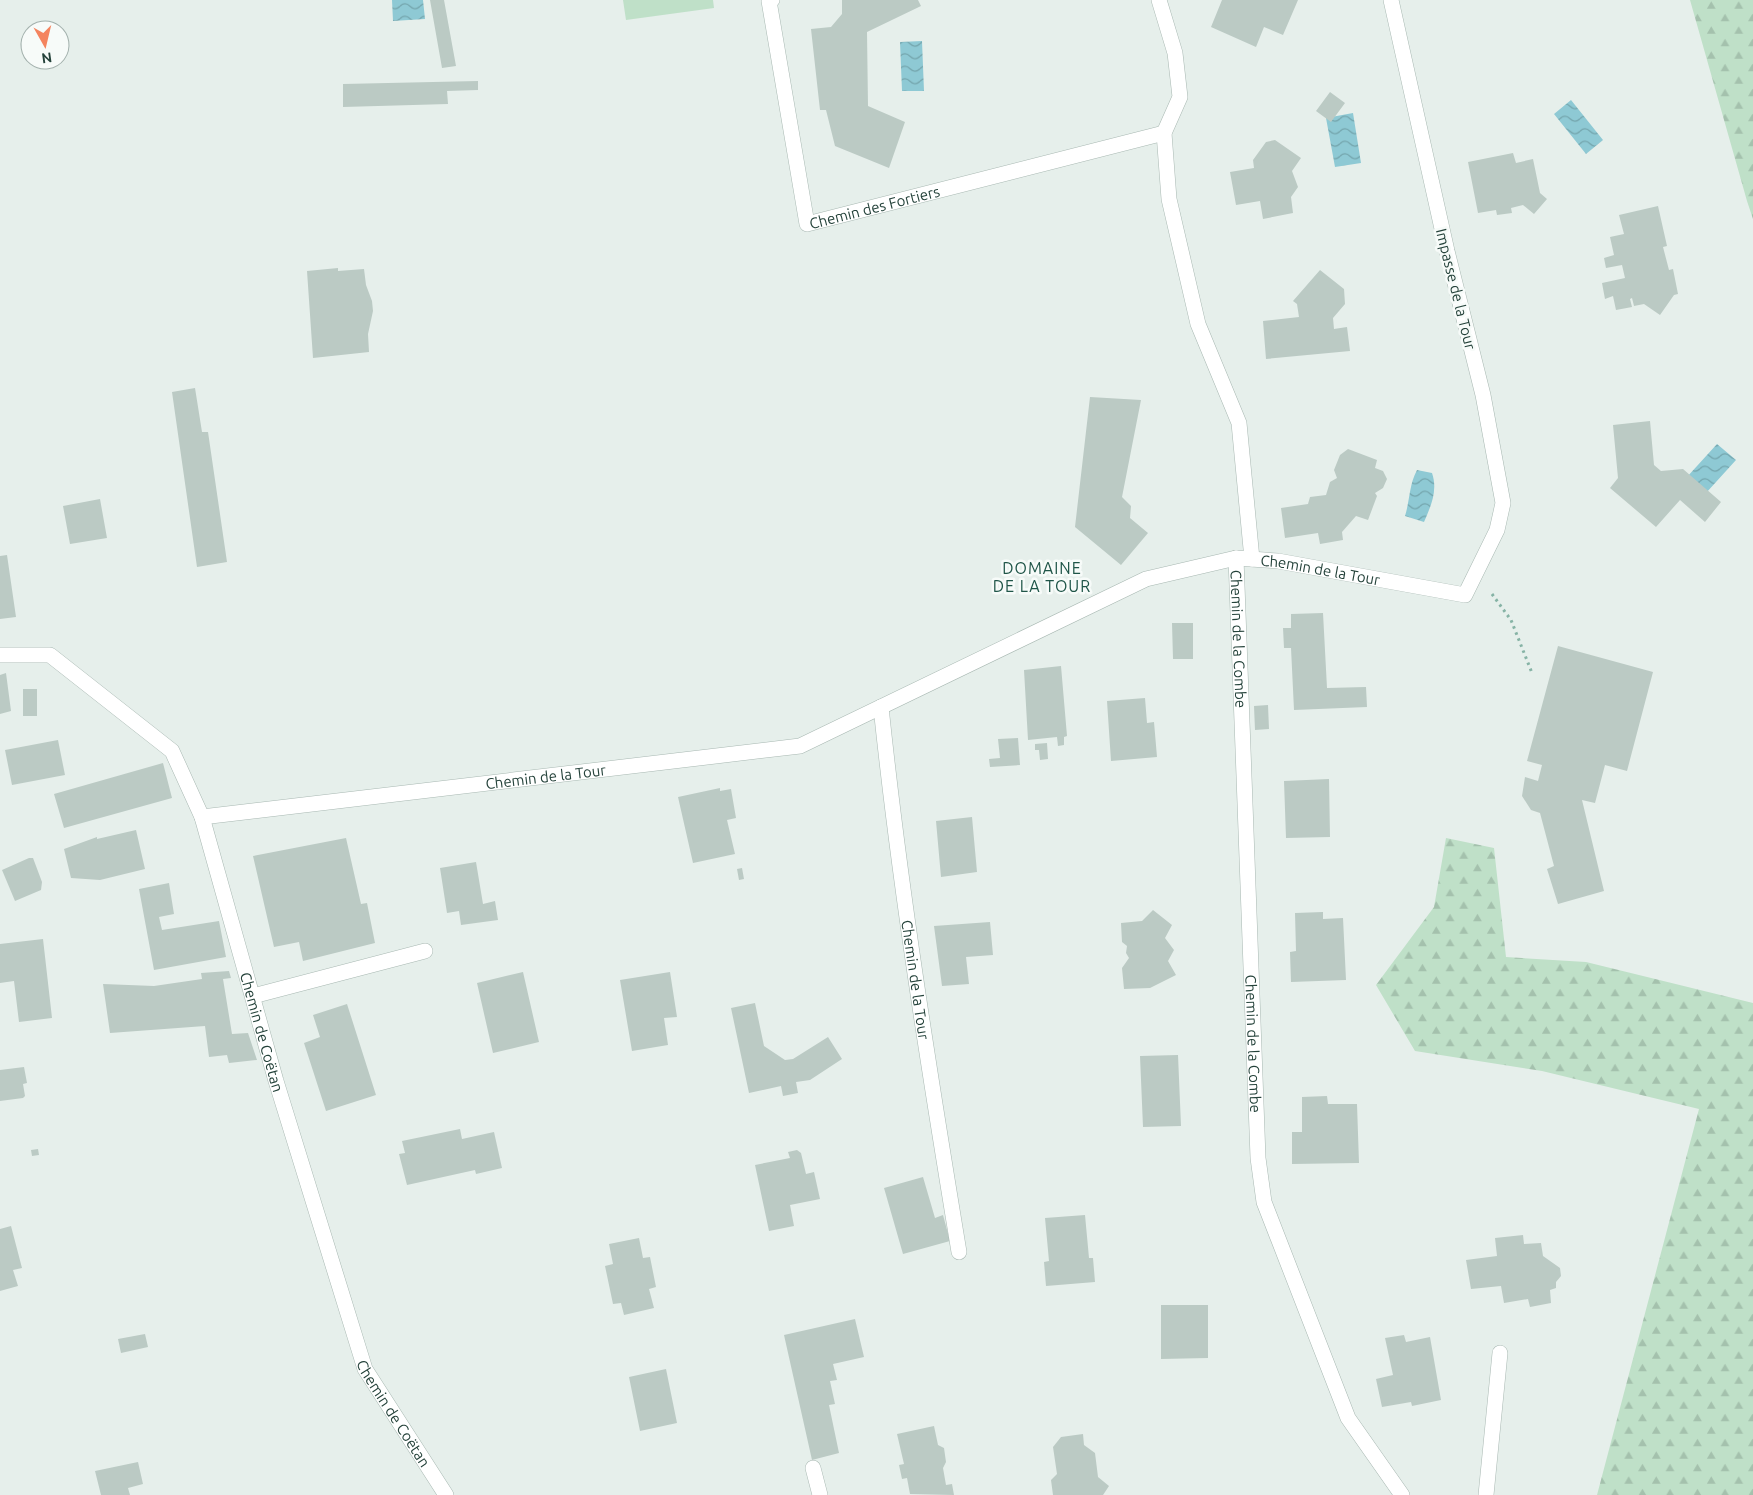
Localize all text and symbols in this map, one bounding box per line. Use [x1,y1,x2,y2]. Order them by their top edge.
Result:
north arrow [20,20,70,70]
text: N [41,49,53,67]
street label: Chemin des Fortiers [807,182,942,232]
street label: Impasse de la Tour [1433,227,1479,352]
street label: Chemin de la Tour [1260,551,1382,588]
district label: DOMAINE DE LA TOUR [993,559,1091,595]
street label: Chemin de la Combe [1228,570,1250,708]
street label: Chemin de la Tour [485,761,607,792]
street label: Chemin de la Tour [899,919,933,1041]
street label: Chemin de Coëtan [237,970,287,1094]
street label: Chemin de la Combe [1243,974,1265,1113]
street label: Chemin de Coëtan [354,1358,434,1470]

